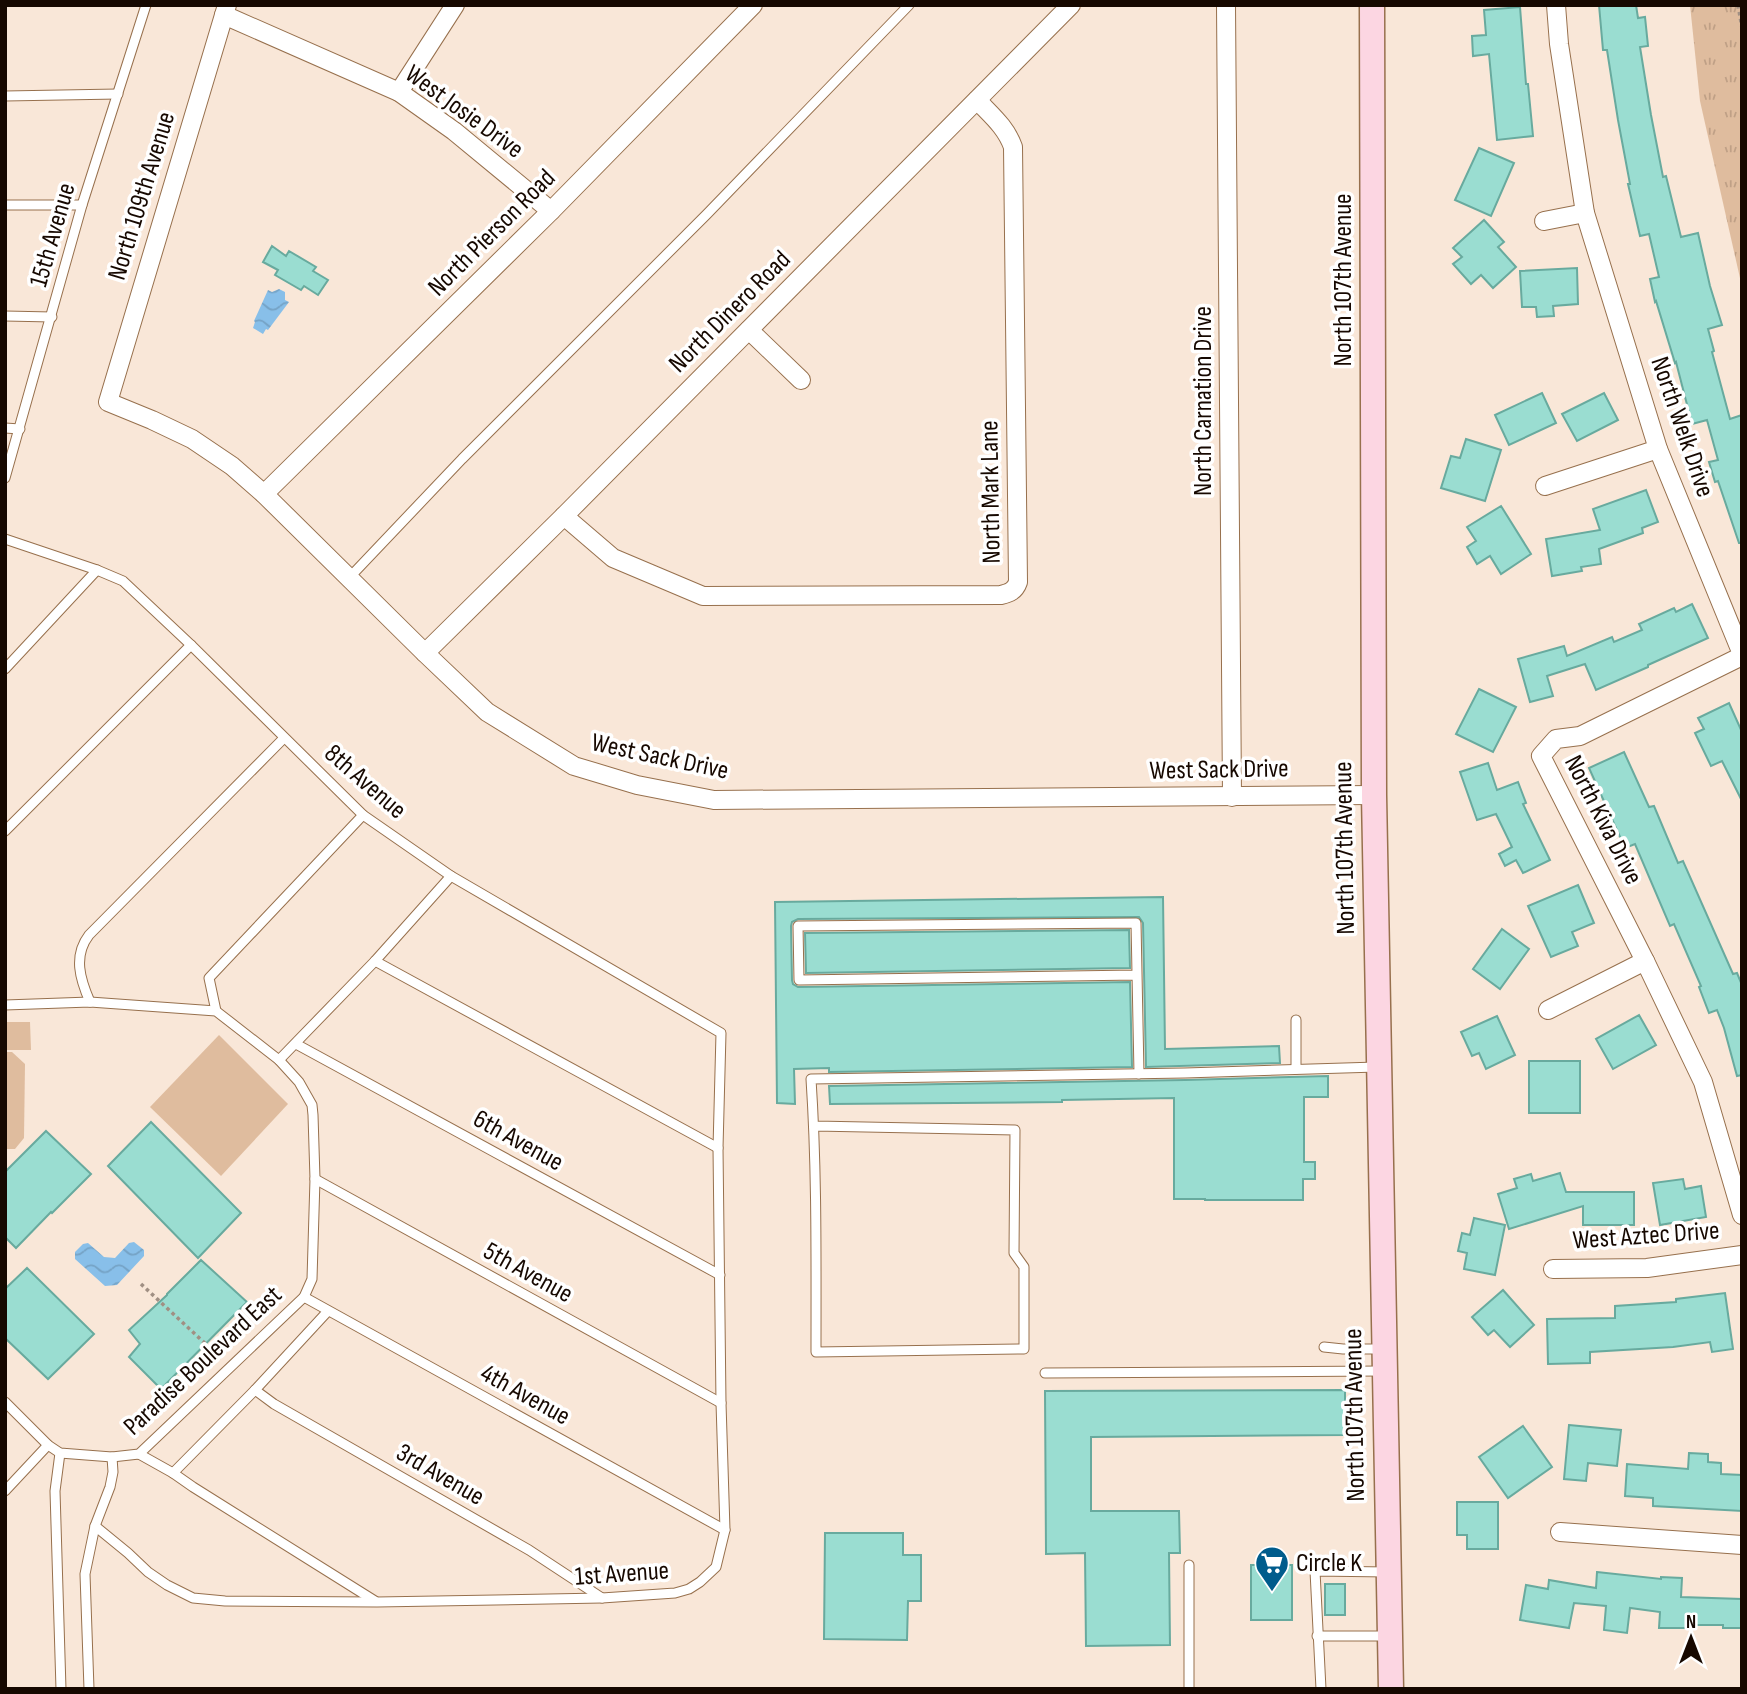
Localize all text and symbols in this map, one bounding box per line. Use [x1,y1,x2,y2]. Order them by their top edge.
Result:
street label: West Josie Drive [399,59,529,165]
street label: North 109th Avenue [102,108,182,284]
street label: North Pierson Road [422,163,562,303]
street label: 15th Avenue [23,180,83,290]
street label: North 107th Avenue [1328,193,1359,367]
street label: North Dinero Road [663,245,797,379]
street label: North Carnation Drive [1188,306,1219,496]
street label: North Welk Drive [1644,353,1720,501]
street label: North Mark Lane [974,420,1008,564]
street label: West Sack Drive [589,727,731,787]
street label: 8th Avenue [318,738,412,826]
street label: North Kiva Drive [1557,750,1649,890]
street label: West Sack Drive [1149,753,1289,787]
street label: North 107th Avenue [1328,761,1362,935]
street label: 6th Avenue [468,1104,568,1178]
street label: West Aztec Drive [1572,1215,1720,1257]
street label: 5th Avenue [478,1236,578,1310]
street label: Paradise Boulevard East [117,1280,289,1442]
street label: North 107th Avenue [1338,1328,1372,1502]
street label: 4th Avenue [475,1358,575,1432]
street label: 3rd Avenue [390,1437,490,1513]
supermarket icon: Circle K [1253,1544,1291,1593]
place label: Circle K [1296,1548,1362,1579]
street label: 1st Avenue [574,1555,670,1593]
north arrow [1656,1603,1726,1673]
text: N [1686,1611,1696,1634]

